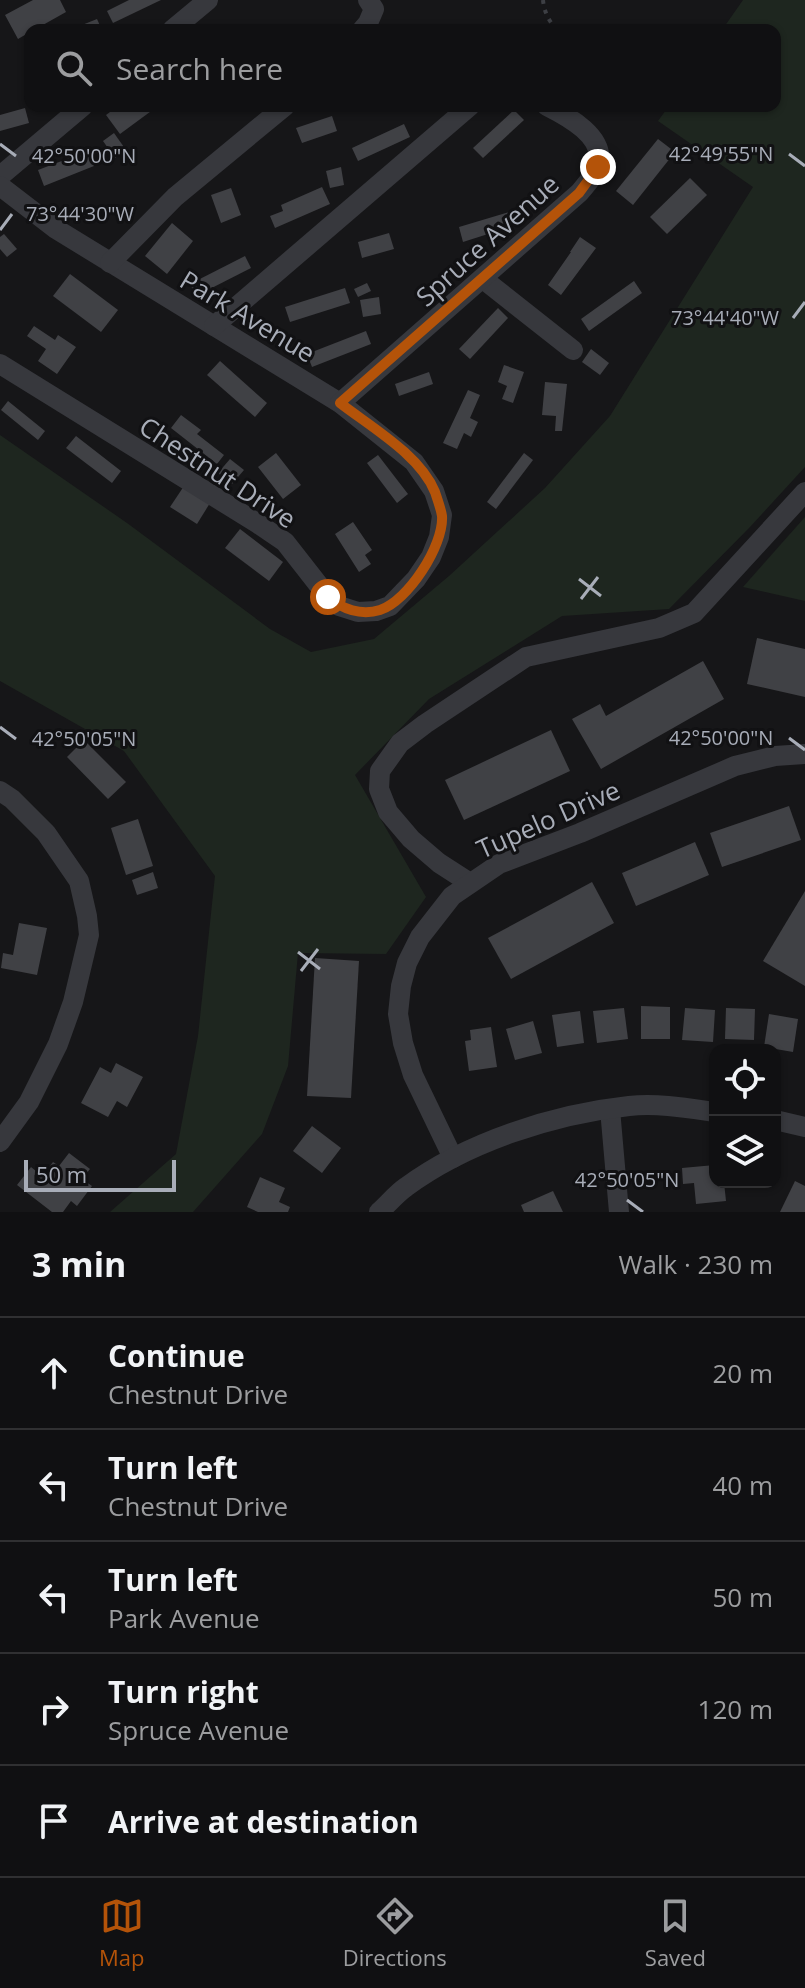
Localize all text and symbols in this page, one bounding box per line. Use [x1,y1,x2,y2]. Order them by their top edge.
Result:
search box [24,24,781,112]
icon: search [52,46,96,90]
text: Search here [116,48,283,89]
text: 42°49'55"N [669,140,773,167]
text: 42°50'00"N [32,142,136,169]
route end [580,149,616,185]
street label: Spruce Avenue [408,166,566,314]
text: 73°44'30"W [26,200,135,227]
street label: Park Avenue [174,262,322,370]
text: 73°44'40"W [671,304,780,331]
street label: Chestnut Drive [133,408,303,536]
route start [310,579,346,615]
text: 42°50'00"N [669,724,773,751]
text: 42°50'05"N [32,725,136,752]
street label: Tupelo Drive [471,771,625,867]
map controls [709,1044,781,1188]
button: locate [709,1044,781,1116]
button: layers [709,1116,781,1188]
scale bar [24,1156,176,1192]
text: 50 m [36,1159,87,1189]
text: 42°50'05"N [575,1166,679,1193]
text: 3 min [32,1241,126,1287]
text: Walk · 230 m [619,1246,773,1282]
text: Continue [108,1335,245,1376]
icon: ahead [32,1351,76,1395]
text: 20 m [712,1355,773,1391]
text: Chestnut Drive [108,1376,288,1412]
text: Turn left [108,1447,238,1488]
icon: left [32,1463,76,1507]
text: 40 m [712,1467,773,1503]
text: Chestnut Drive [108,1488,288,1524]
text: Turn left [108,1559,238,1600]
icon: left [32,1575,76,1619]
text: 50 m [712,1579,773,1615]
text: Park Avenue [108,1600,260,1636]
text: Turn right [108,1671,259,1712]
icon: right [32,1687,76,1731]
text: 120 m [698,1691,773,1727]
text: Spruce Avenue [108,1712,289,1748]
icon: arrive [32,1799,76,1843]
text: Arrive at destination [108,1801,419,1842]
tab: Map [99,1894,145,1972]
tab: Directions [343,1894,447,1972]
tab: Saved [645,1894,706,1972]

